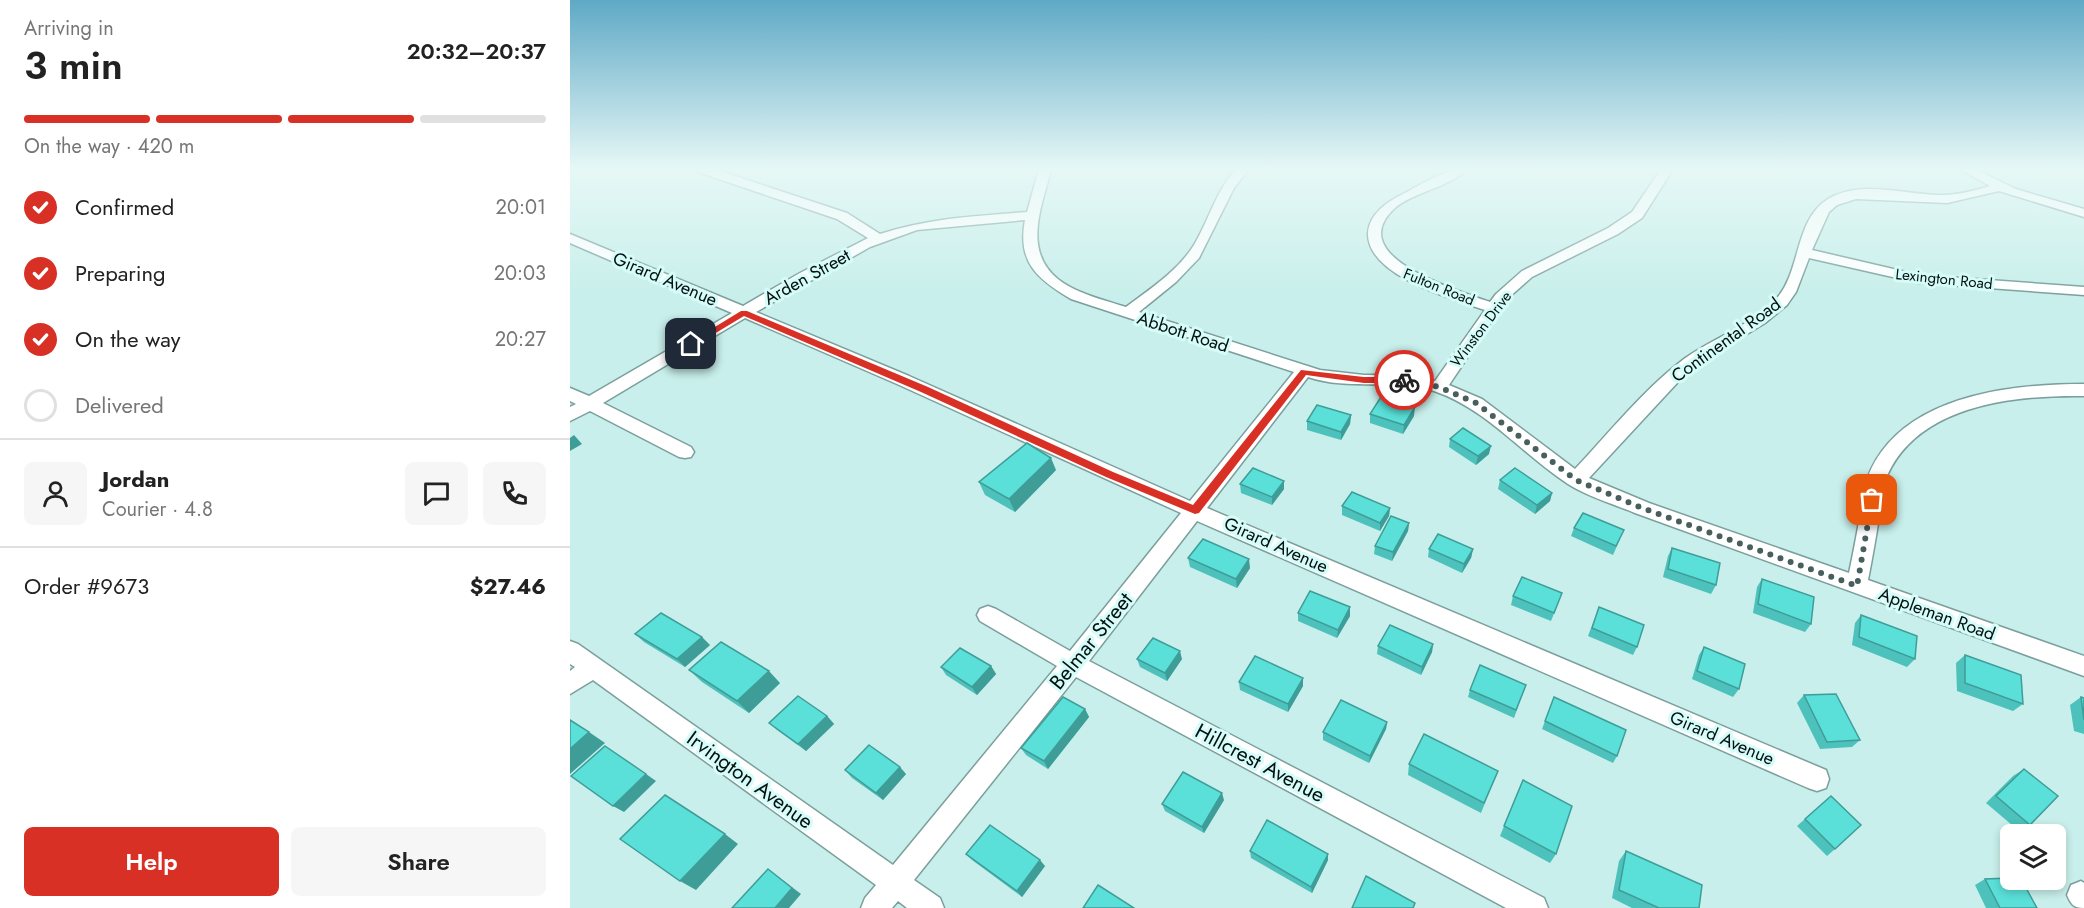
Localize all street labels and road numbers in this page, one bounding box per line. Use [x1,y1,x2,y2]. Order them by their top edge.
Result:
street label: Arden Street [759,242,856,311]
street label: Girard Avenue [609,245,721,313]
street label: Fulton Road [1400,263,1478,311]
street label: Lexington Road [1894,263,1994,295]
street label: Winston Drive [1445,286,1517,372]
street label: Continental Road [1666,291,1786,389]
street label: Abbott Road [1134,305,1232,359]
street label: Girard Avenue [1220,510,1332,580]
street label: Appleman Road [1875,581,1999,647]
street label: Belmar Street [1042,586,1140,696]
street label: Girard Avenue [1666,704,1778,772]
street label: Hillcrest Avenue [1190,716,1330,810]
street label: Irvington Avenue [681,724,820,836]

